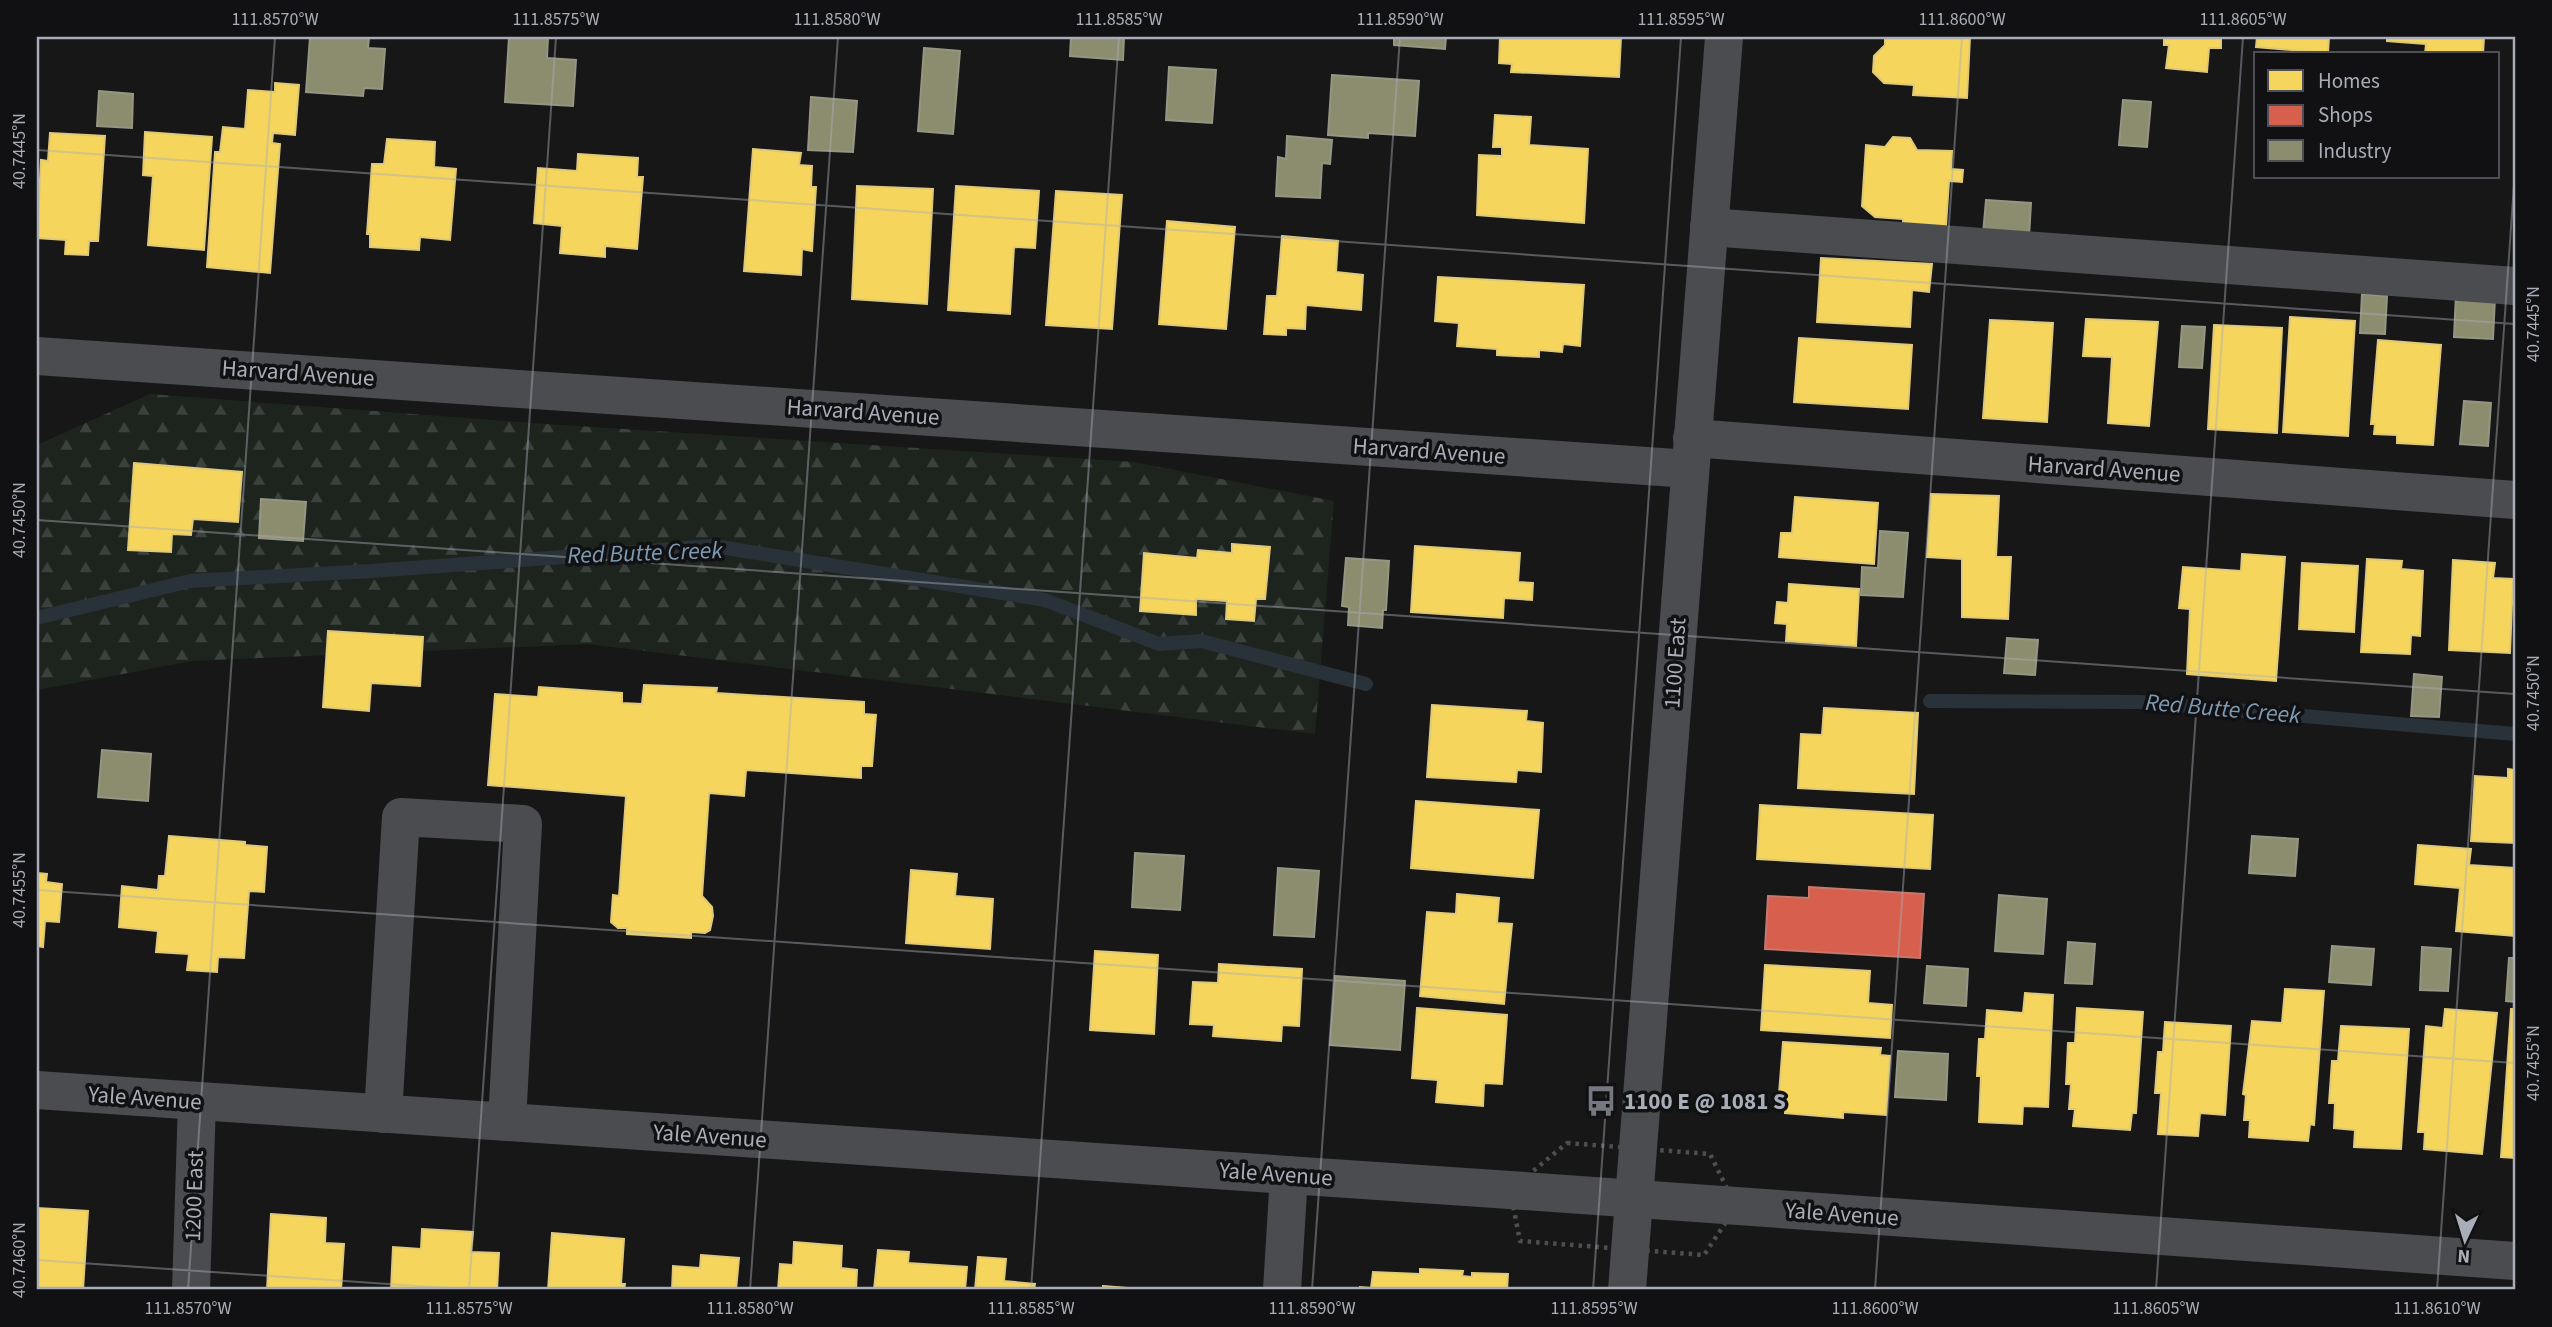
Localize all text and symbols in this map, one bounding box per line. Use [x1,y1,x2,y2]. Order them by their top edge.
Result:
text: 111.8570°W [231,7,319,32]
text: 111.8575°W [512,7,600,32]
text: 111.8580°W [793,7,881,32]
text: 111.8585°W [1075,7,1163,32]
text: 111.8590°W [1356,7,1444,32]
text: 111.8595°W [1637,7,1725,32]
text: 111.8600°W [1918,7,2006,32]
text: 111.8605°W [2199,7,2287,32]
legend [2254,52,2500,178]
text: Homes [2318,66,2380,96]
text: Shops [2318,100,2373,130]
text: 40.7445°N [7,113,32,189]
text: Industry [2318,136,2391,166]
text: 40.7445°N [2521,286,2546,362]
street label: Harvard Avenue [221,351,375,395]
street label: Harvard Avenue [786,390,940,434]
street label: Harvard Avenue [1352,429,1506,473]
street label: Harvard Avenue [2027,447,2181,491]
text: 40.7450°N [7,482,32,558]
water label: Red Butte Creek [567,533,724,573]
street label: 1100 East [1655,616,1695,710]
text: 40.7450°N [2521,655,2546,731]
water label: Red Butte Creek [2144,685,2303,733]
text: 40.7455°N [7,852,32,928]
text: 40.7455°N [2521,1025,2546,1101]
street label: Yale Avenue [86,1078,203,1118]
bus stop icon: 1100 E @ 1081 S [1584,1084,1618,1118]
place label: 1100 E @ 1081 S [1624,1085,1786,1118]
street label: Yale Avenue [651,1116,768,1156]
street label: 1200 East [176,1150,212,1242]
street label: Yale Avenue [1217,1154,1334,1194]
street label: Yale Avenue [1783,1194,1900,1234]
north arrow [2430,1204,2500,1274]
text: 40.7460°N [7,1222,32,1298]
text: N [2457,1242,2471,1269]
text: 111.8570°W [144,1296,232,1321]
text: 111.8575°W [425,1296,513,1321]
text: 111.8580°W [706,1296,794,1321]
text: 111.8585°W [987,1296,1075,1321]
text: 111.8590°W [1268,1296,1356,1321]
text: 111.8595°W [1550,1296,1638,1321]
text: 111.8600°W [1831,1296,1919,1321]
text: 111.8605°W [2112,1296,2200,1321]
text: 111.8610°W [2393,1296,2481,1321]

